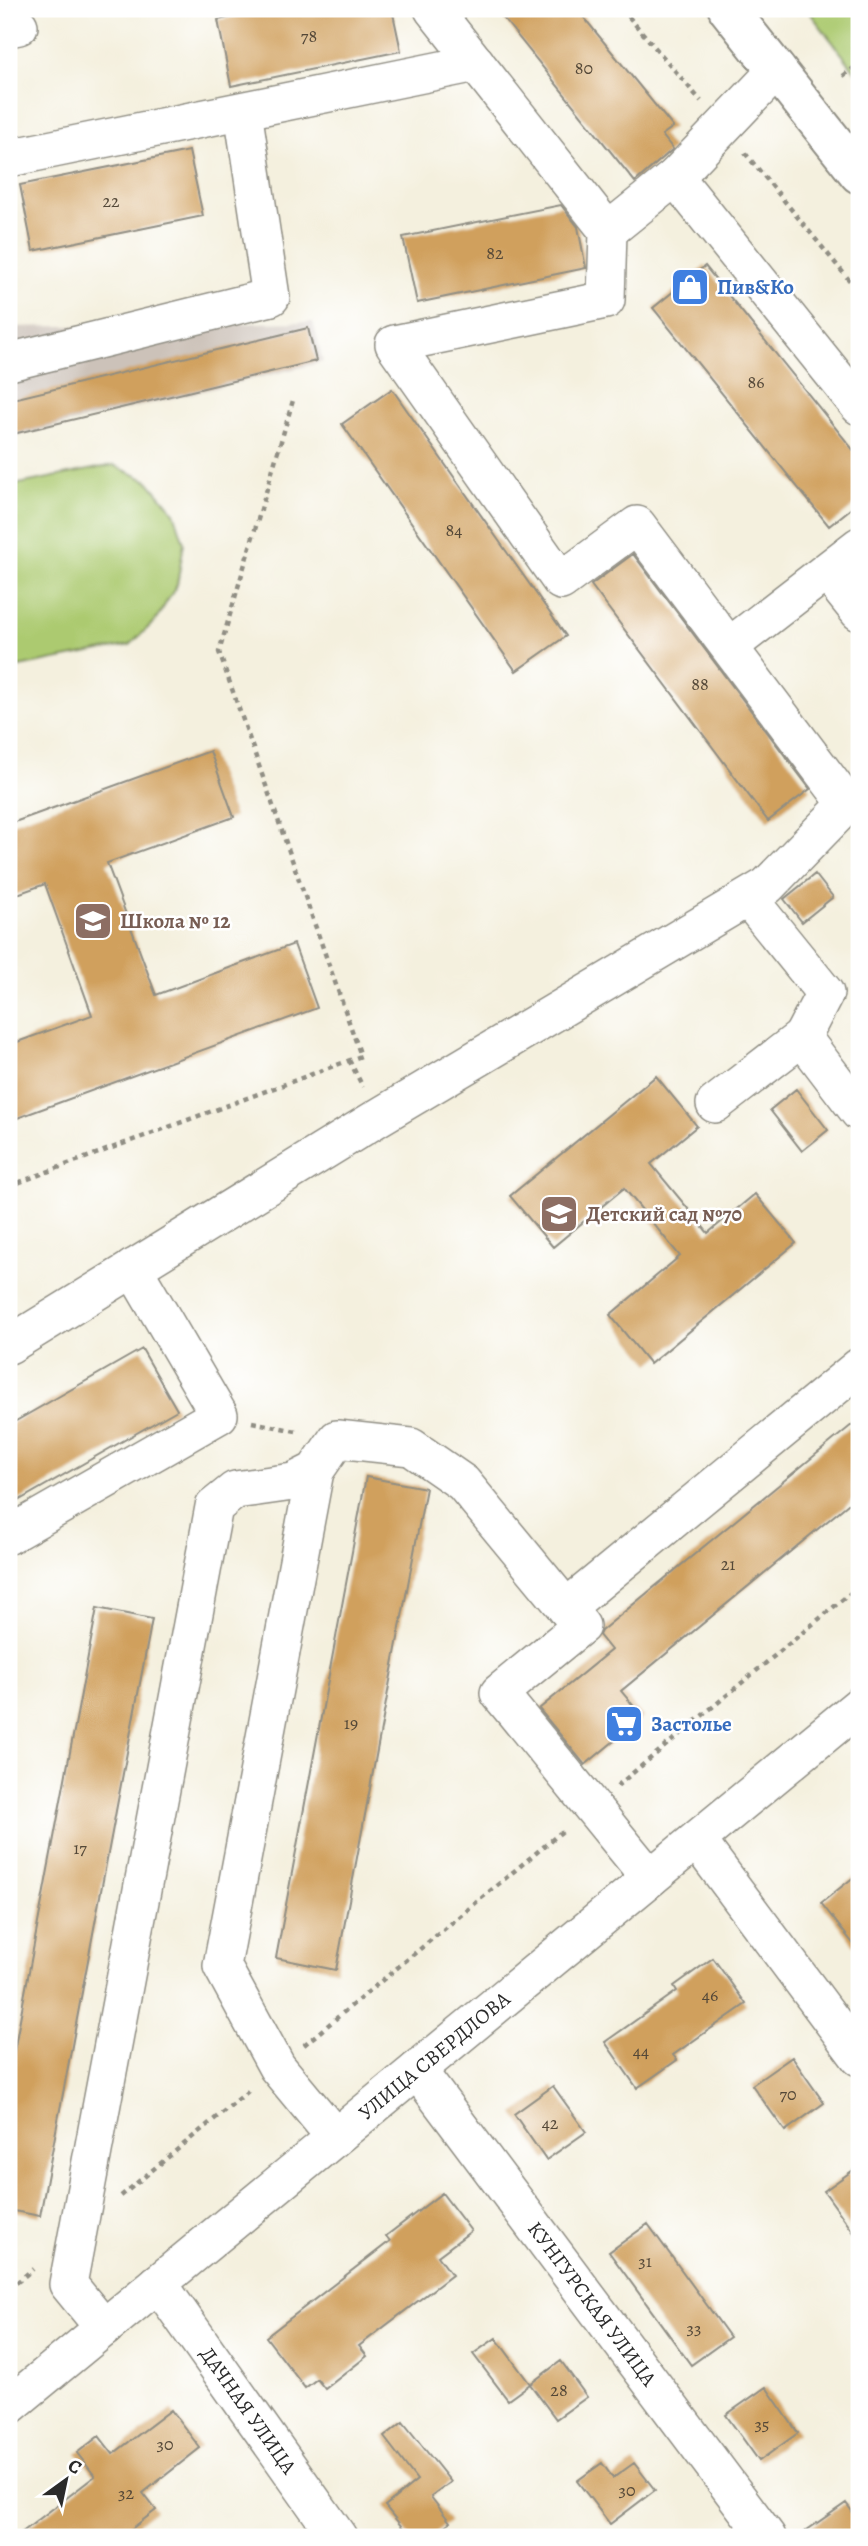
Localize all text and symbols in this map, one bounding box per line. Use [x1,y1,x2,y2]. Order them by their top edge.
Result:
house number: 78 [301,24,317,48]
house number: 80 [575,56,593,80]
house number: 22 [102,189,120,213]
house number: 82 [486,241,504,265]
shop icon: Пив&Ко [669,266,711,308]
place label: Пив&Ко [717,273,794,301]
house number: 86 [747,370,765,394]
house number: 84 [446,518,462,542]
house number: 88 [691,672,709,696]
school or university icon: Школа № 12 [72,900,114,942]
place label: Школа № 12 [120,907,230,935]
school or university icon: Детский сад №70 [538,1193,580,1235]
place label: Детский сад №70 [586,1200,742,1228]
house number: 21 [721,1552,735,1576]
supermarket icon: Застолье [603,1703,645,1745]
place label: Застолье [651,1710,732,1738]
house number: 19 [344,1711,358,1735]
house number: 17 [73,1836,87,1860]
house number: 46 [702,1983,718,2007]
street label: УЛИЦА СВЕРДЛОВА [353,1985,516,2126]
house number: 44 [633,2039,649,2063]
house number: 70 [779,2082,797,2106]
house number: 42 [542,2111,559,2135]
street label: КУНГУРСКАЯ УЛИЦА [521,2216,663,2392]
house number: 31 [638,2249,652,2273]
house number: 33 [687,2316,701,2340]
street label: ДАЧНАЯ УЛИЦА [193,2341,303,2480]
house number: 28 [550,2378,568,2402]
house number: 35 [754,2412,770,2436]
house number: 30 [156,2432,174,2456]
north arrow [32,2444,102,2514]
text: С [63,2452,87,2481]
house number: 30 [618,2478,636,2502]
house number: 32 [118,2481,134,2505]

